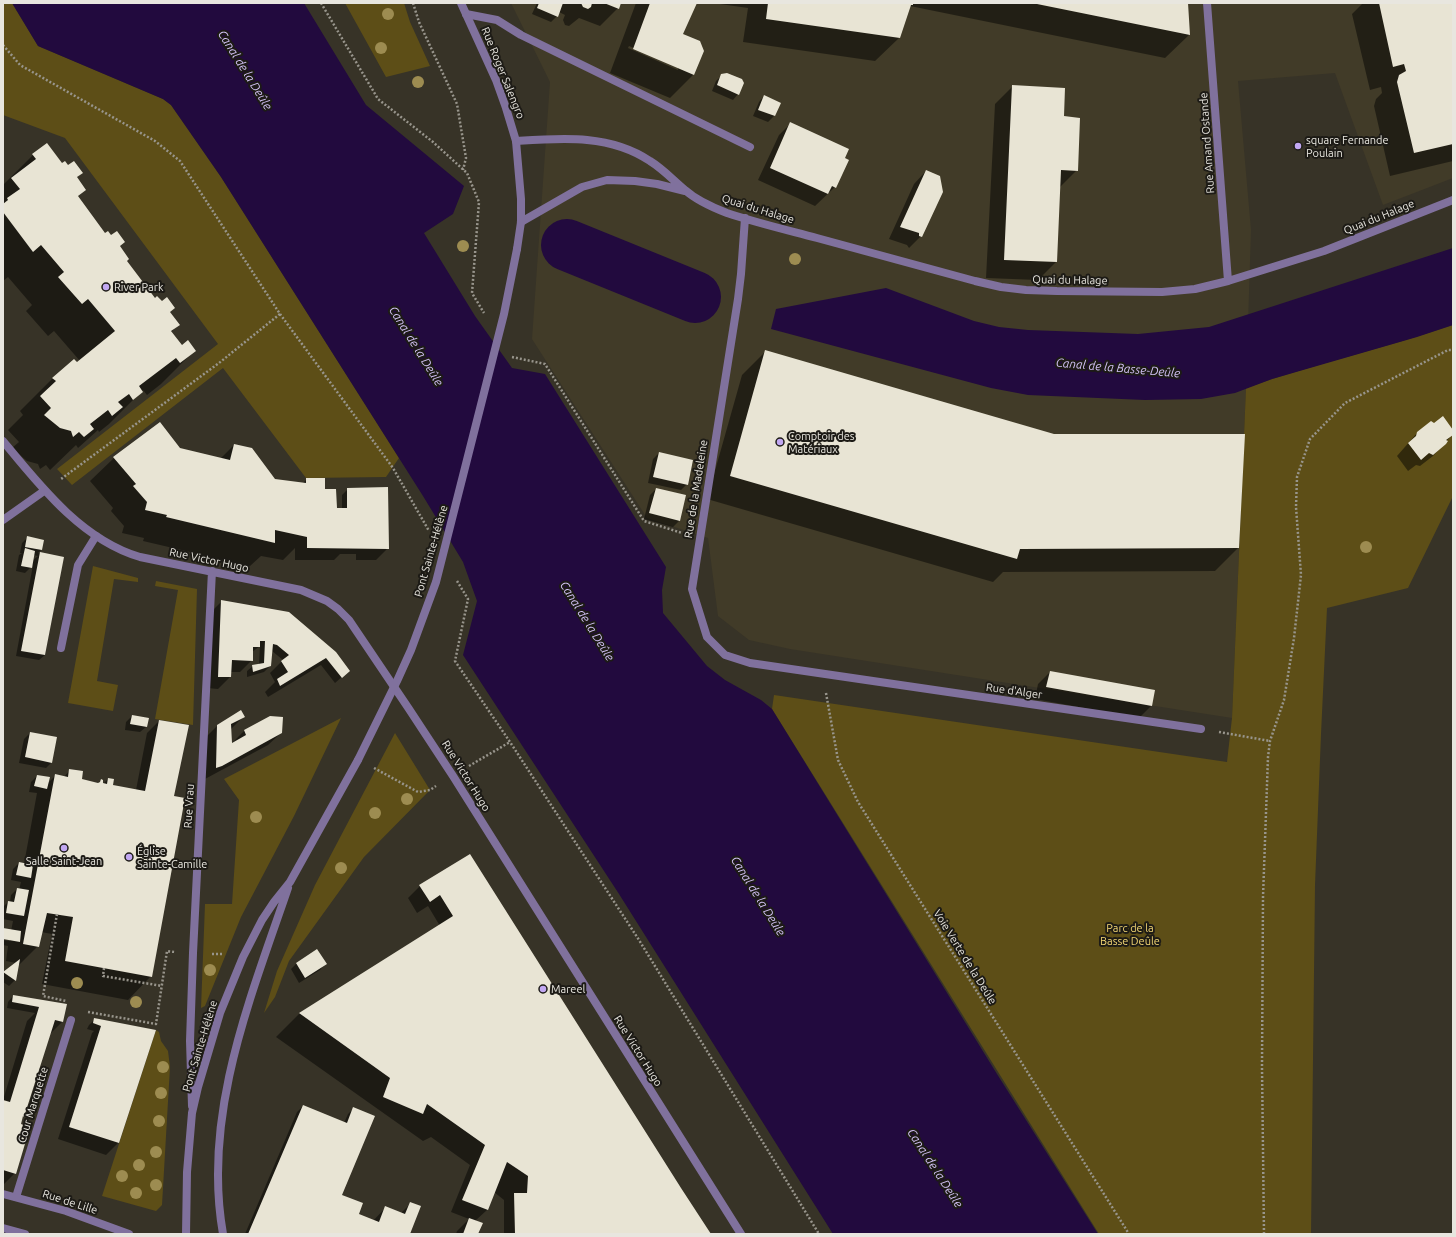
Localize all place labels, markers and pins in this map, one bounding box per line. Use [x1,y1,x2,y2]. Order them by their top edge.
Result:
place label: square Fernande Poulain [1306,133,1389,159]
marker: square Fernande Poulain [1293,141,1303,151]
place label: River Park [114,280,163,294]
marker: River Park [101,282,111,292]
place label: Comptoir des Matériaux [788,429,854,455]
marker: Comptoir des Matériaux [775,437,785,447]
marker: Salle Saint-Jean [59,843,69,853]
place label: Église Sainte-Camille [137,844,207,870]
marker: Église Sainte-Camille [124,852,134,862]
place label: Salle Saint-Jean [26,854,102,868]
place label: Mareel [551,982,585,996]
marker: Mareel [538,984,548,994]

